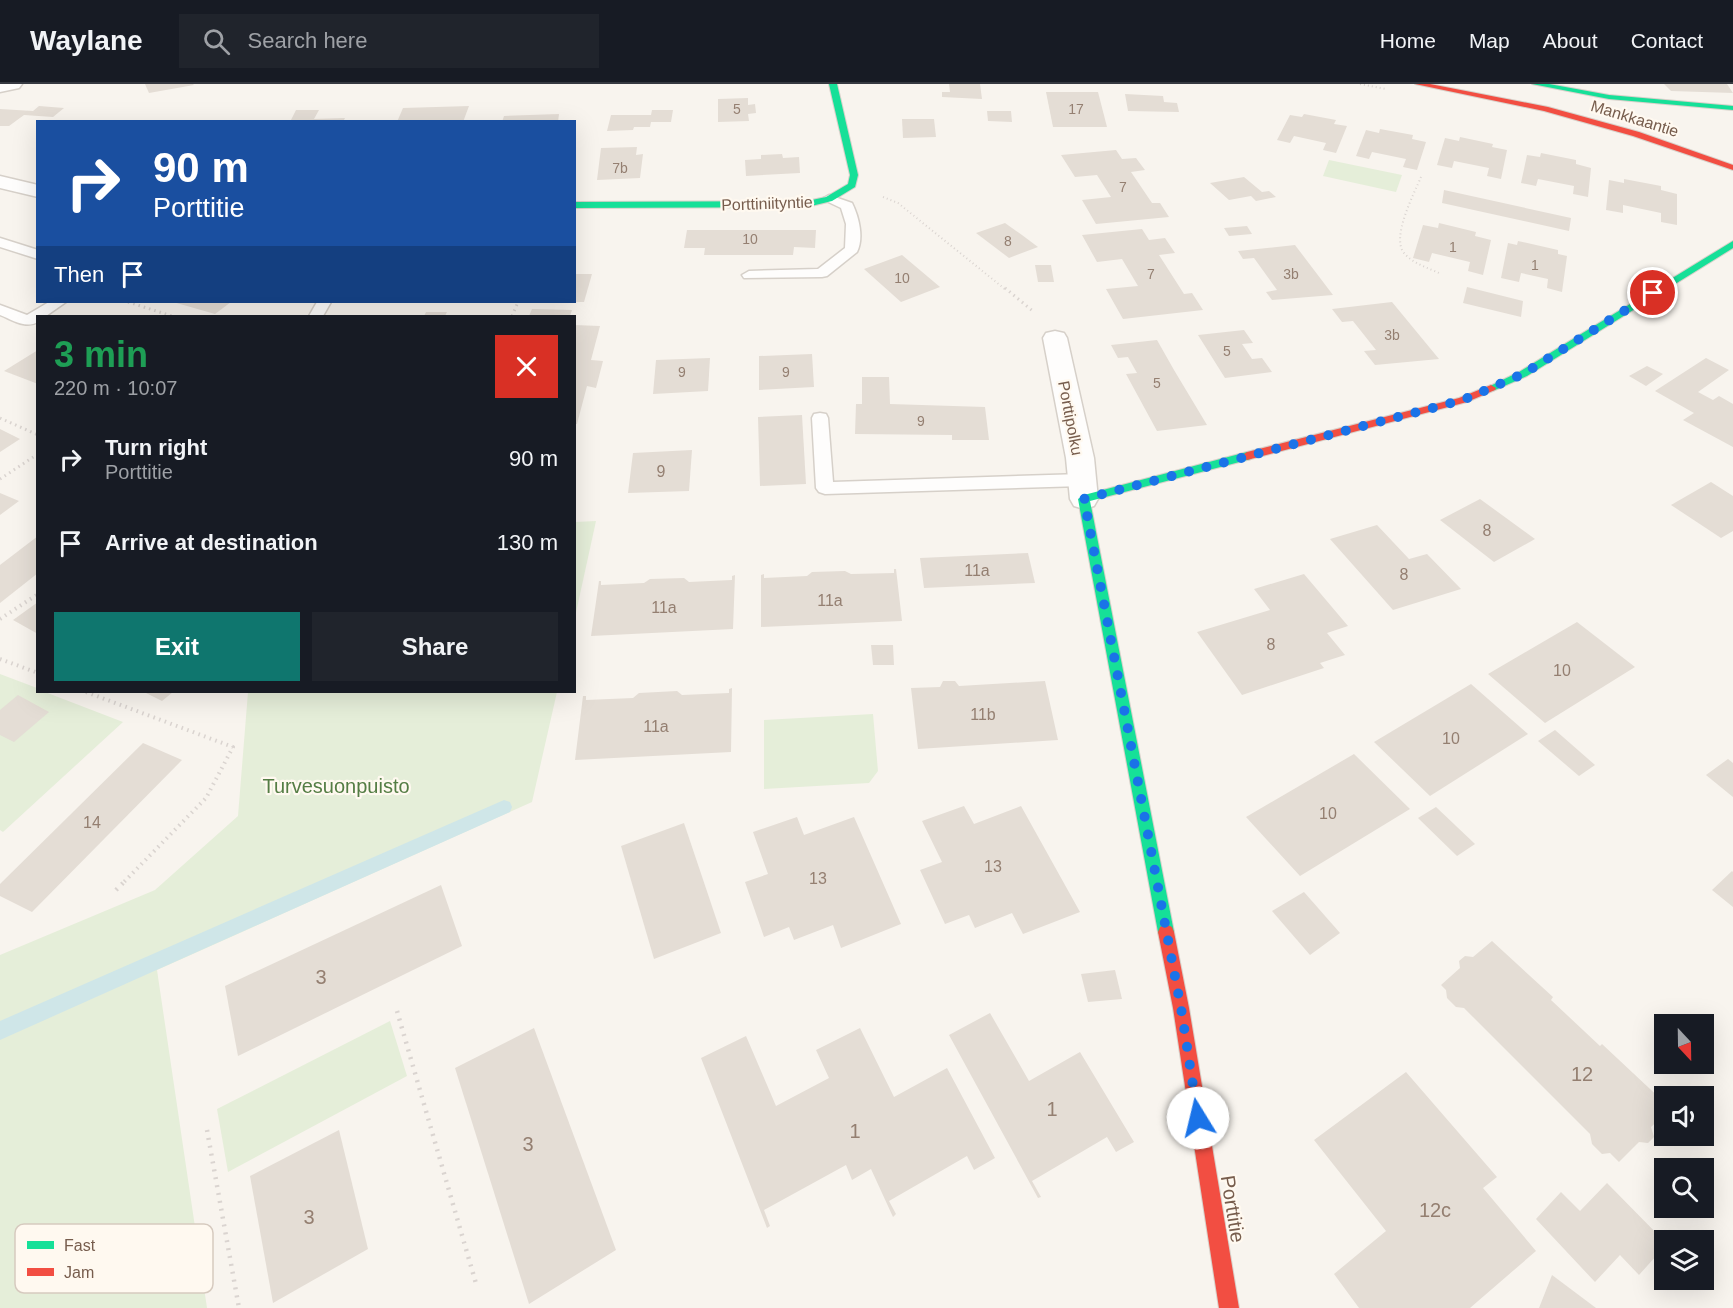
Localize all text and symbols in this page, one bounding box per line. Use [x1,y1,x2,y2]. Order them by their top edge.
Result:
search box [179,14,599,68]
text: Waylane [30,25,143,56]
icon: search [200,25,233,58]
text: Search here [248,28,367,53]
text: Home [1380,29,1436,52]
text: Map [1469,29,1510,52]
text: About [1543,29,1598,52]
text: Contact [1631,29,1703,52]
street label: Mankkaantie [1589,97,1681,140]
house number: 5 [733,101,741,117]
house number: 17 [1068,101,1084,117]
icon: right [54,144,132,222]
text: 90 m [153,144,249,191]
house number: 7b [612,160,628,176]
house number: 7 [1119,179,1127,195]
text: Porttitie [153,193,245,223]
street label: Porttiniityntie [721,193,813,214]
house number: 10 [742,231,758,247]
house number: 8 [1004,233,1012,249]
house number: 1 [1449,239,1457,255]
house number: 1 [1531,257,1539,273]
icon: arrive [116,258,149,291]
text: Then [54,262,104,287]
house number: 7 [1147,266,1155,282]
house number: 3b [1283,266,1299,282]
pin [1627,267,1678,318]
house number: 10 [894,270,910,286]
icon: arrive [1636,276,1669,309]
house number: 3b [1384,327,1400,343]
text: 3 min [54,334,148,375]
button: close [495,335,558,398]
house number: 5 [1223,343,1231,359]
house number: 9 [678,364,686,380]
house number: 9 [782,364,790,380]
house number: 5 [1153,375,1161,391]
text: 220 m · 10:07 [54,377,177,399]
street label: Porttipolku [1055,379,1086,457]
house number: 9 [917,413,925,429]
text: Turn right [105,435,207,460]
icon: right [54,443,87,476]
text: 90 m [509,446,558,471]
text: Porttitie [105,461,173,483]
house number: 9 [657,463,666,480]
house number: 8 [1483,522,1492,539]
icon: arrive [54,527,87,560]
text: Arrive at destination [105,530,318,555]
text: 130 m [497,530,558,555]
house number: 11a [964,562,990,579]
house number: 8 [1400,566,1409,583]
house number: 11a [817,592,843,609]
house number: 11a [651,599,677,616]
button: Exit [54,612,300,681]
button: Share [312,612,558,681]
house number: 8 [1267,636,1276,653]
house number: 10 [1553,662,1571,679]
house number: 11b [970,706,996,723]
house number: 11a [643,718,669,735]
house number: 10 [1442,730,1460,747]
park label: Turvesuonpuisto [262,775,410,797]
house number: 10 [1319,805,1337,822]
house number: 14 [83,814,101,831]
house number: 13 [984,858,1002,875]
house number: 13 [809,870,827,887]
house number: 3 [315,966,327,988]
north arrow [1654,1014,1714,1074]
map controls [1654,1014,1714,1290]
house number: 12 [1571,1063,1593,1085]
position arrow [1166,1086,1230,1150]
button: sound [1654,1086,1714,1146]
house number: 1 [1046,1098,1058,1120]
house number: 1 [849,1120,861,1142]
house number: 3 [522,1133,534,1155]
button: search [1654,1158,1714,1218]
street label: Porttitie [1217,1174,1249,1244]
house number: 12c [1419,1199,1451,1221]
house number: 3 [303,1206,315,1228]
legend [15,1224,213,1293]
button: layers [1654,1230,1714,1290]
text: Fast [64,1237,96,1254]
text: Jam [64,1264,94,1281]

